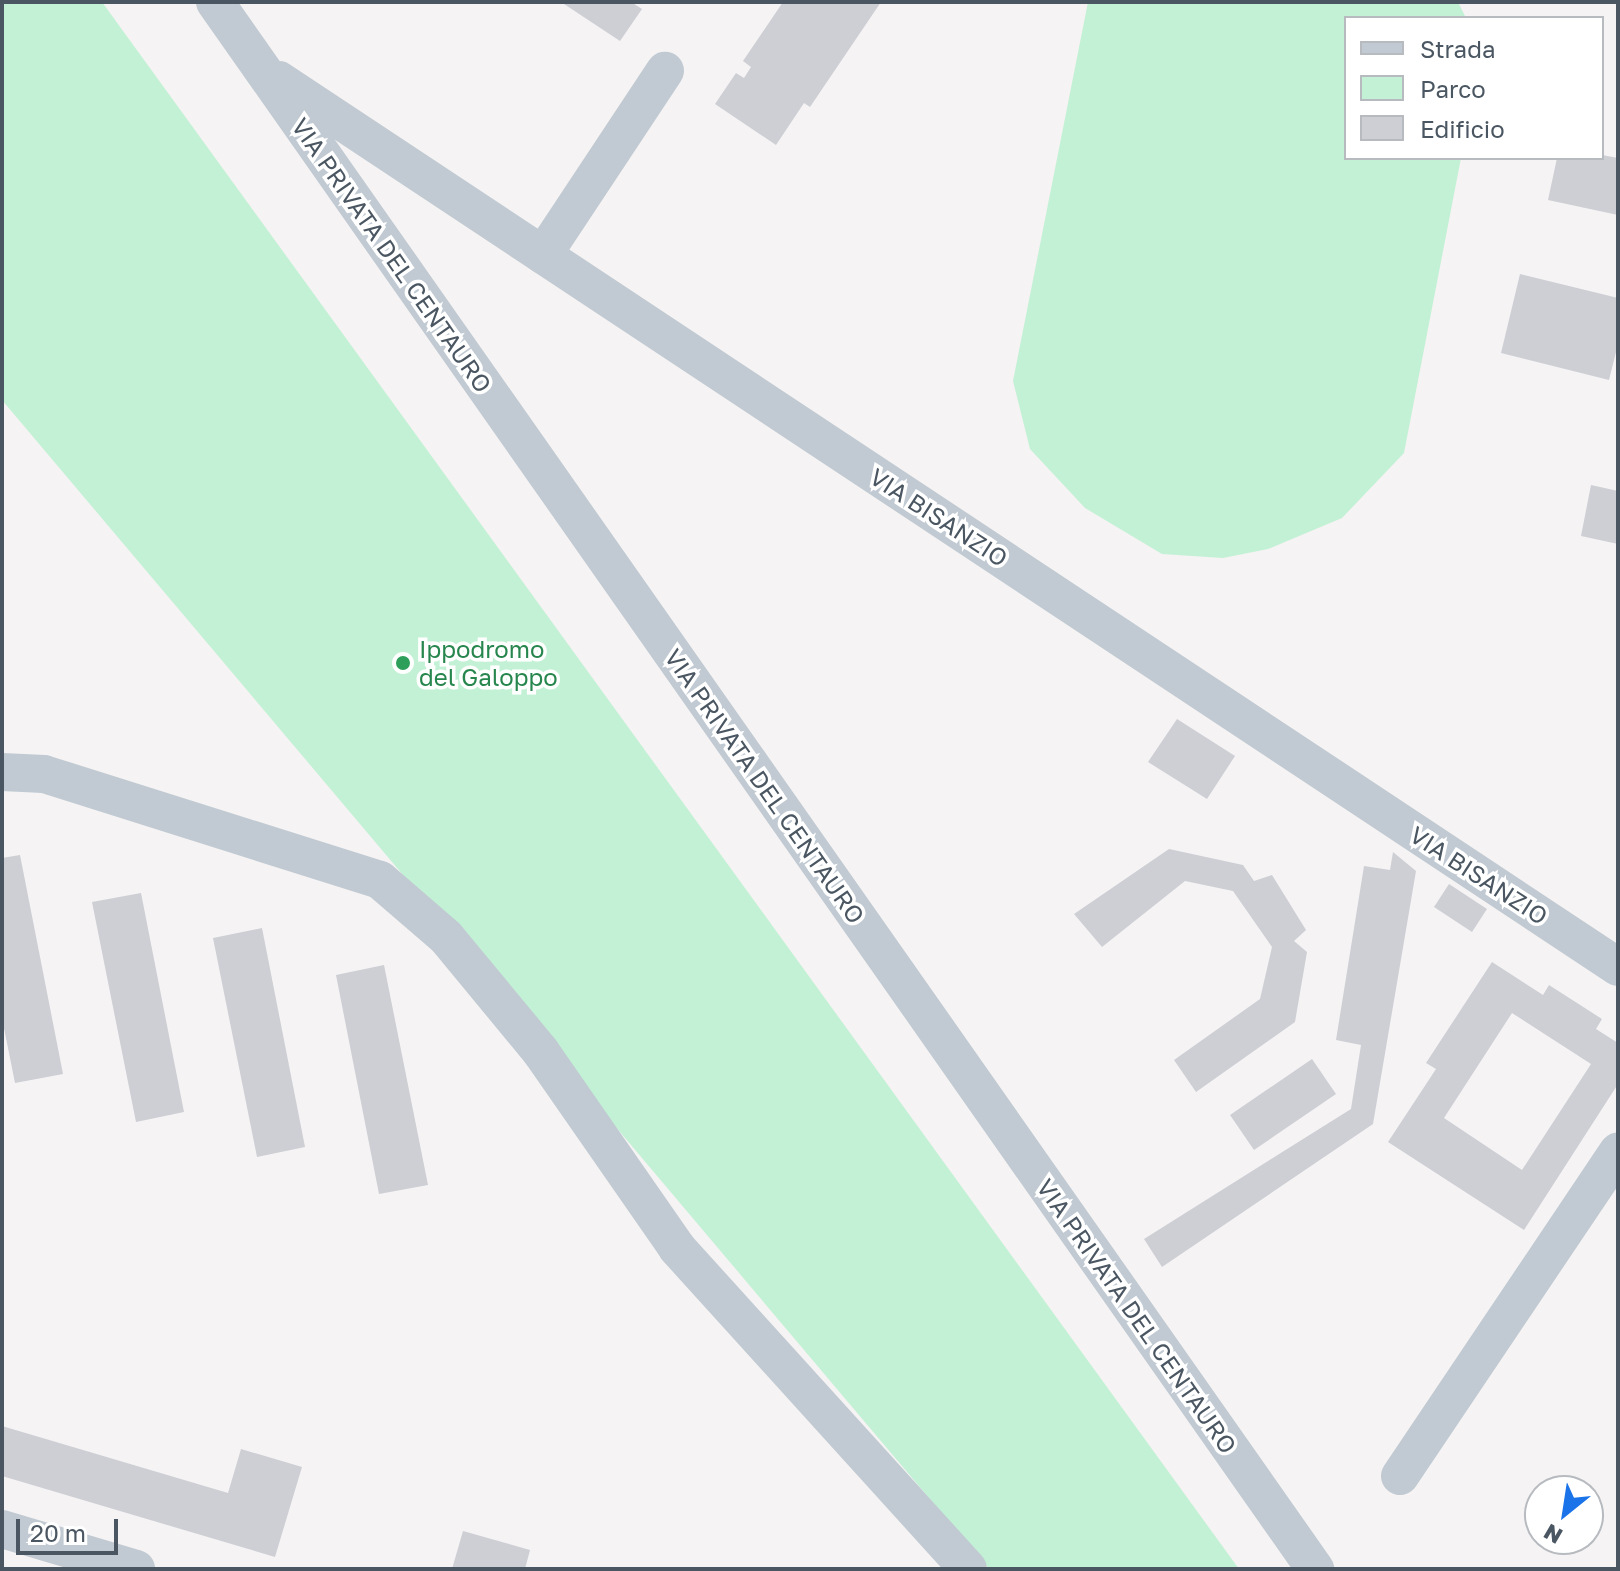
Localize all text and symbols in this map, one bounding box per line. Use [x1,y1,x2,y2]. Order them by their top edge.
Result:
legend [1344,16,1604,160]
text: Strada [1420,34,1495,63]
text: Parco [1420,74,1486,103]
street label: VIA PRIVATA DEL CENTAURO [286,112,498,398]
text: Edificio [1420,114,1505,143]
street label: VIA BISANZIO [865,462,1013,572]
place label: Ippodromo del Galoppo [419,635,558,691]
street label: VIA PRIVATA DEL CENTAURO [659,643,871,929]
marker: Ippodromo del Galoppo [394,654,412,672]
street label: VIA BISANZIO [1405,820,1553,930]
street label: VIA PRIVATA DEL CENTAURO [1031,1173,1243,1459]
north arrow [1524,1475,1604,1555]
scale bar [20,1503,122,1553]
text: 20 m [30,1518,86,1547]
text: N [1539,1519,1567,1550]

